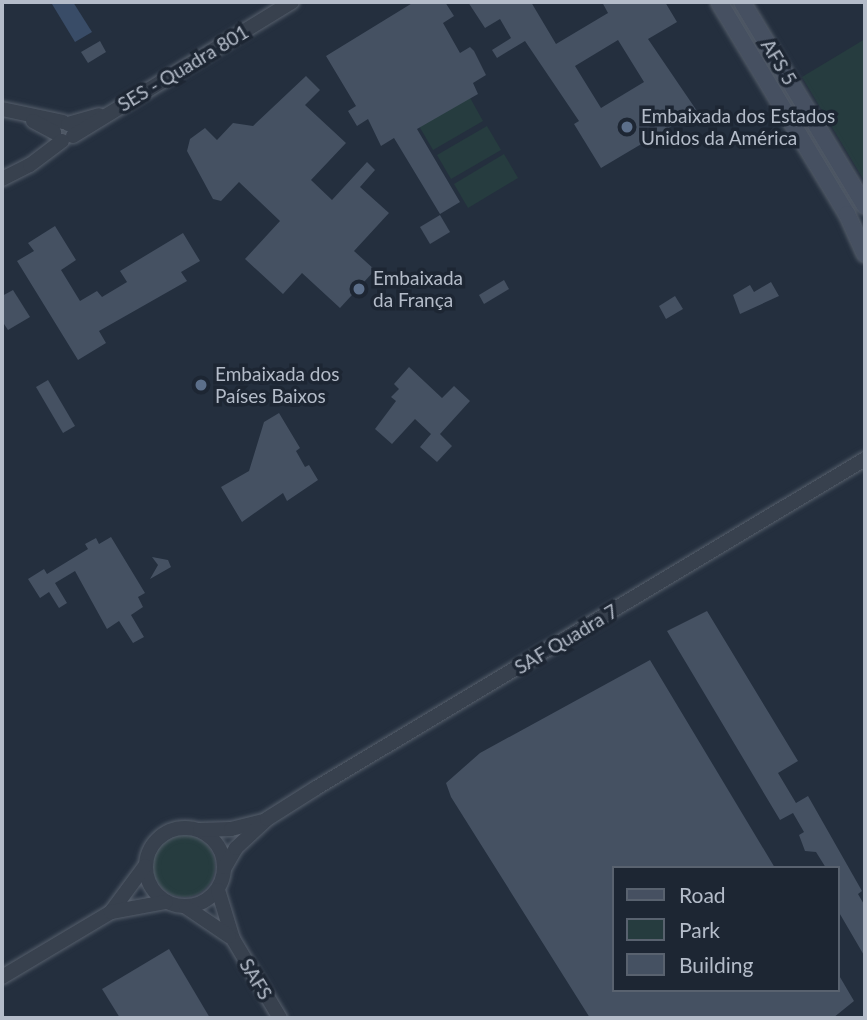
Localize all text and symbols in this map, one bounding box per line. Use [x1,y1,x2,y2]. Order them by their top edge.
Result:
street label: SES - Quadra 801 [114,20,252,116]
street label: AFS 5 [756,35,802,89]
place label: Embaixada dos Estados Unidos da América [641,105,835,149]
marker: Embaixada dos Estados Unidos da América [619,119,635,135]
place label: Embaixada da França [373,267,463,311]
marker: Embaixada da França [351,281,367,297]
place label: Embaixada dos Países Baixos [215,363,339,407]
marker: Embaixada dos Países Baixos [193,377,209,393]
street label: SAF Quadra 7 [510,599,622,679]
legend [612,866,839,992]
text: Road [679,882,726,907]
text: Park [679,917,720,942]
text: Building [679,952,754,977]
street label: SAFS [235,954,277,1004]

